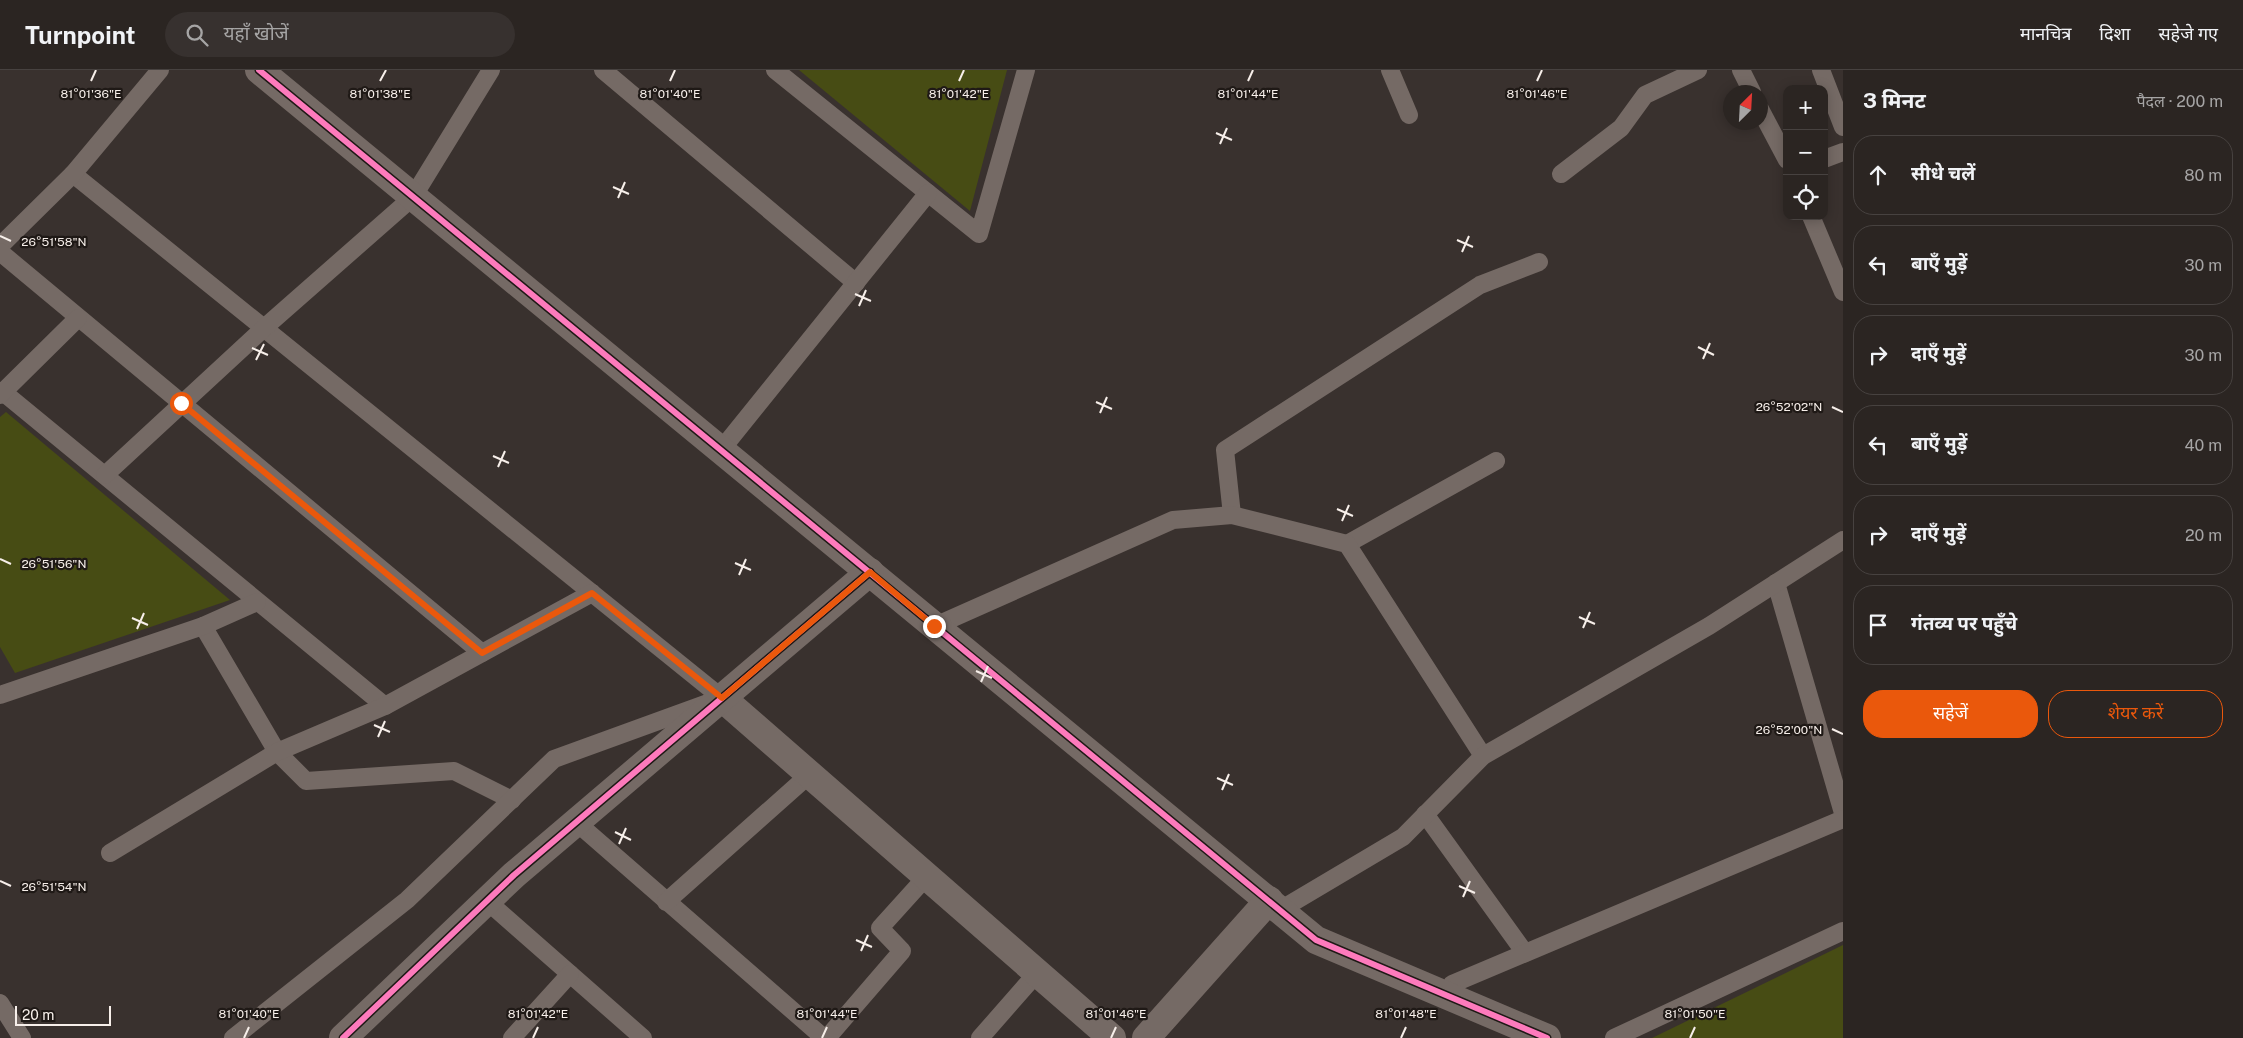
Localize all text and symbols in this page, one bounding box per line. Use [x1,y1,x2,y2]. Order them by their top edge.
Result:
search box [165,12,515,57]
text: Turnpoint [25,21,135,49]
icon: search [183,21,211,49]
text: यहाँ खोजें [223,22,289,44]
text: मानचित्र [2020,23,2071,44]
text: दिशा [2099,23,2130,44]
text: सहेजे गए [2158,23,2218,44]
north arrow [1723,85,1768,130]
map controls [1783,85,1828,220]
button: + [1783,85,1828,130]
text: 81°01'36"E [61,87,121,101]
text: 81°01'38"E [349,87,411,101]
text: 81°01'40"E [640,87,700,101]
text: 81°01'42"E [929,87,989,101]
text: 81°01'44"E [1217,87,1279,101]
text: 81°01'46"E [1507,87,1567,101]
text: 3 मिनट [1863,88,1926,113]
text: पैदल · 200 m [2136,92,2223,111]
button: − [1783,130,1828,175]
icon: ahead [1864,161,1892,189]
text: सीधे चलें [1911,162,1975,184]
text: 80 m [2184,166,2222,185]
button: locate [1783,175,1828,220]
text: 26°51'58"N [21,235,87,249]
icon: left [1864,251,1892,279]
text: बाएँ मुड़ें [1911,252,1967,274]
text: 30 m [2185,256,2222,275]
icon: right [1864,341,1892,369]
text: दाएँ मुड़ें [1911,342,1966,364]
text: 30 m [2185,346,2222,365]
route start [170,392,193,415]
text: 26°52'02"N [1756,400,1822,414]
icon: left [1864,431,1892,459]
text: बाएँ मुड़ें [1911,432,1967,454]
text: 40 m [2184,436,2222,455]
icon: right [1864,521,1892,549]
text: दाएँ मुड़ें [1911,522,1966,544]
text: 20 m [2185,526,2222,545]
text: 26°51'56"N [21,557,87,571]
icon: arrive [1864,611,1892,639]
text: गंतव्य पर पहुँचे [1911,612,2017,634]
route end [923,615,946,638]
button: सहेजें [1863,690,2038,738]
button: शेयर करें [2048,690,2223,738]
text: 26°52'00"N [1756,723,1822,737]
text: 26°51'54"N [21,880,87,894]
scale bar [15,1003,111,1026]
text: 20 m [22,1007,54,1023]
text: 81°01'40"E [219,1007,279,1021]
text: 81°01'42"E [508,1007,568,1021]
text: 81°01'44"E [796,1007,858,1021]
text: 81°01'46"E [1086,1007,1146,1021]
text: 81°01'48"E [1375,1007,1437,1021]
text: 81°01'50"E [1665,1007,1726,1021]

